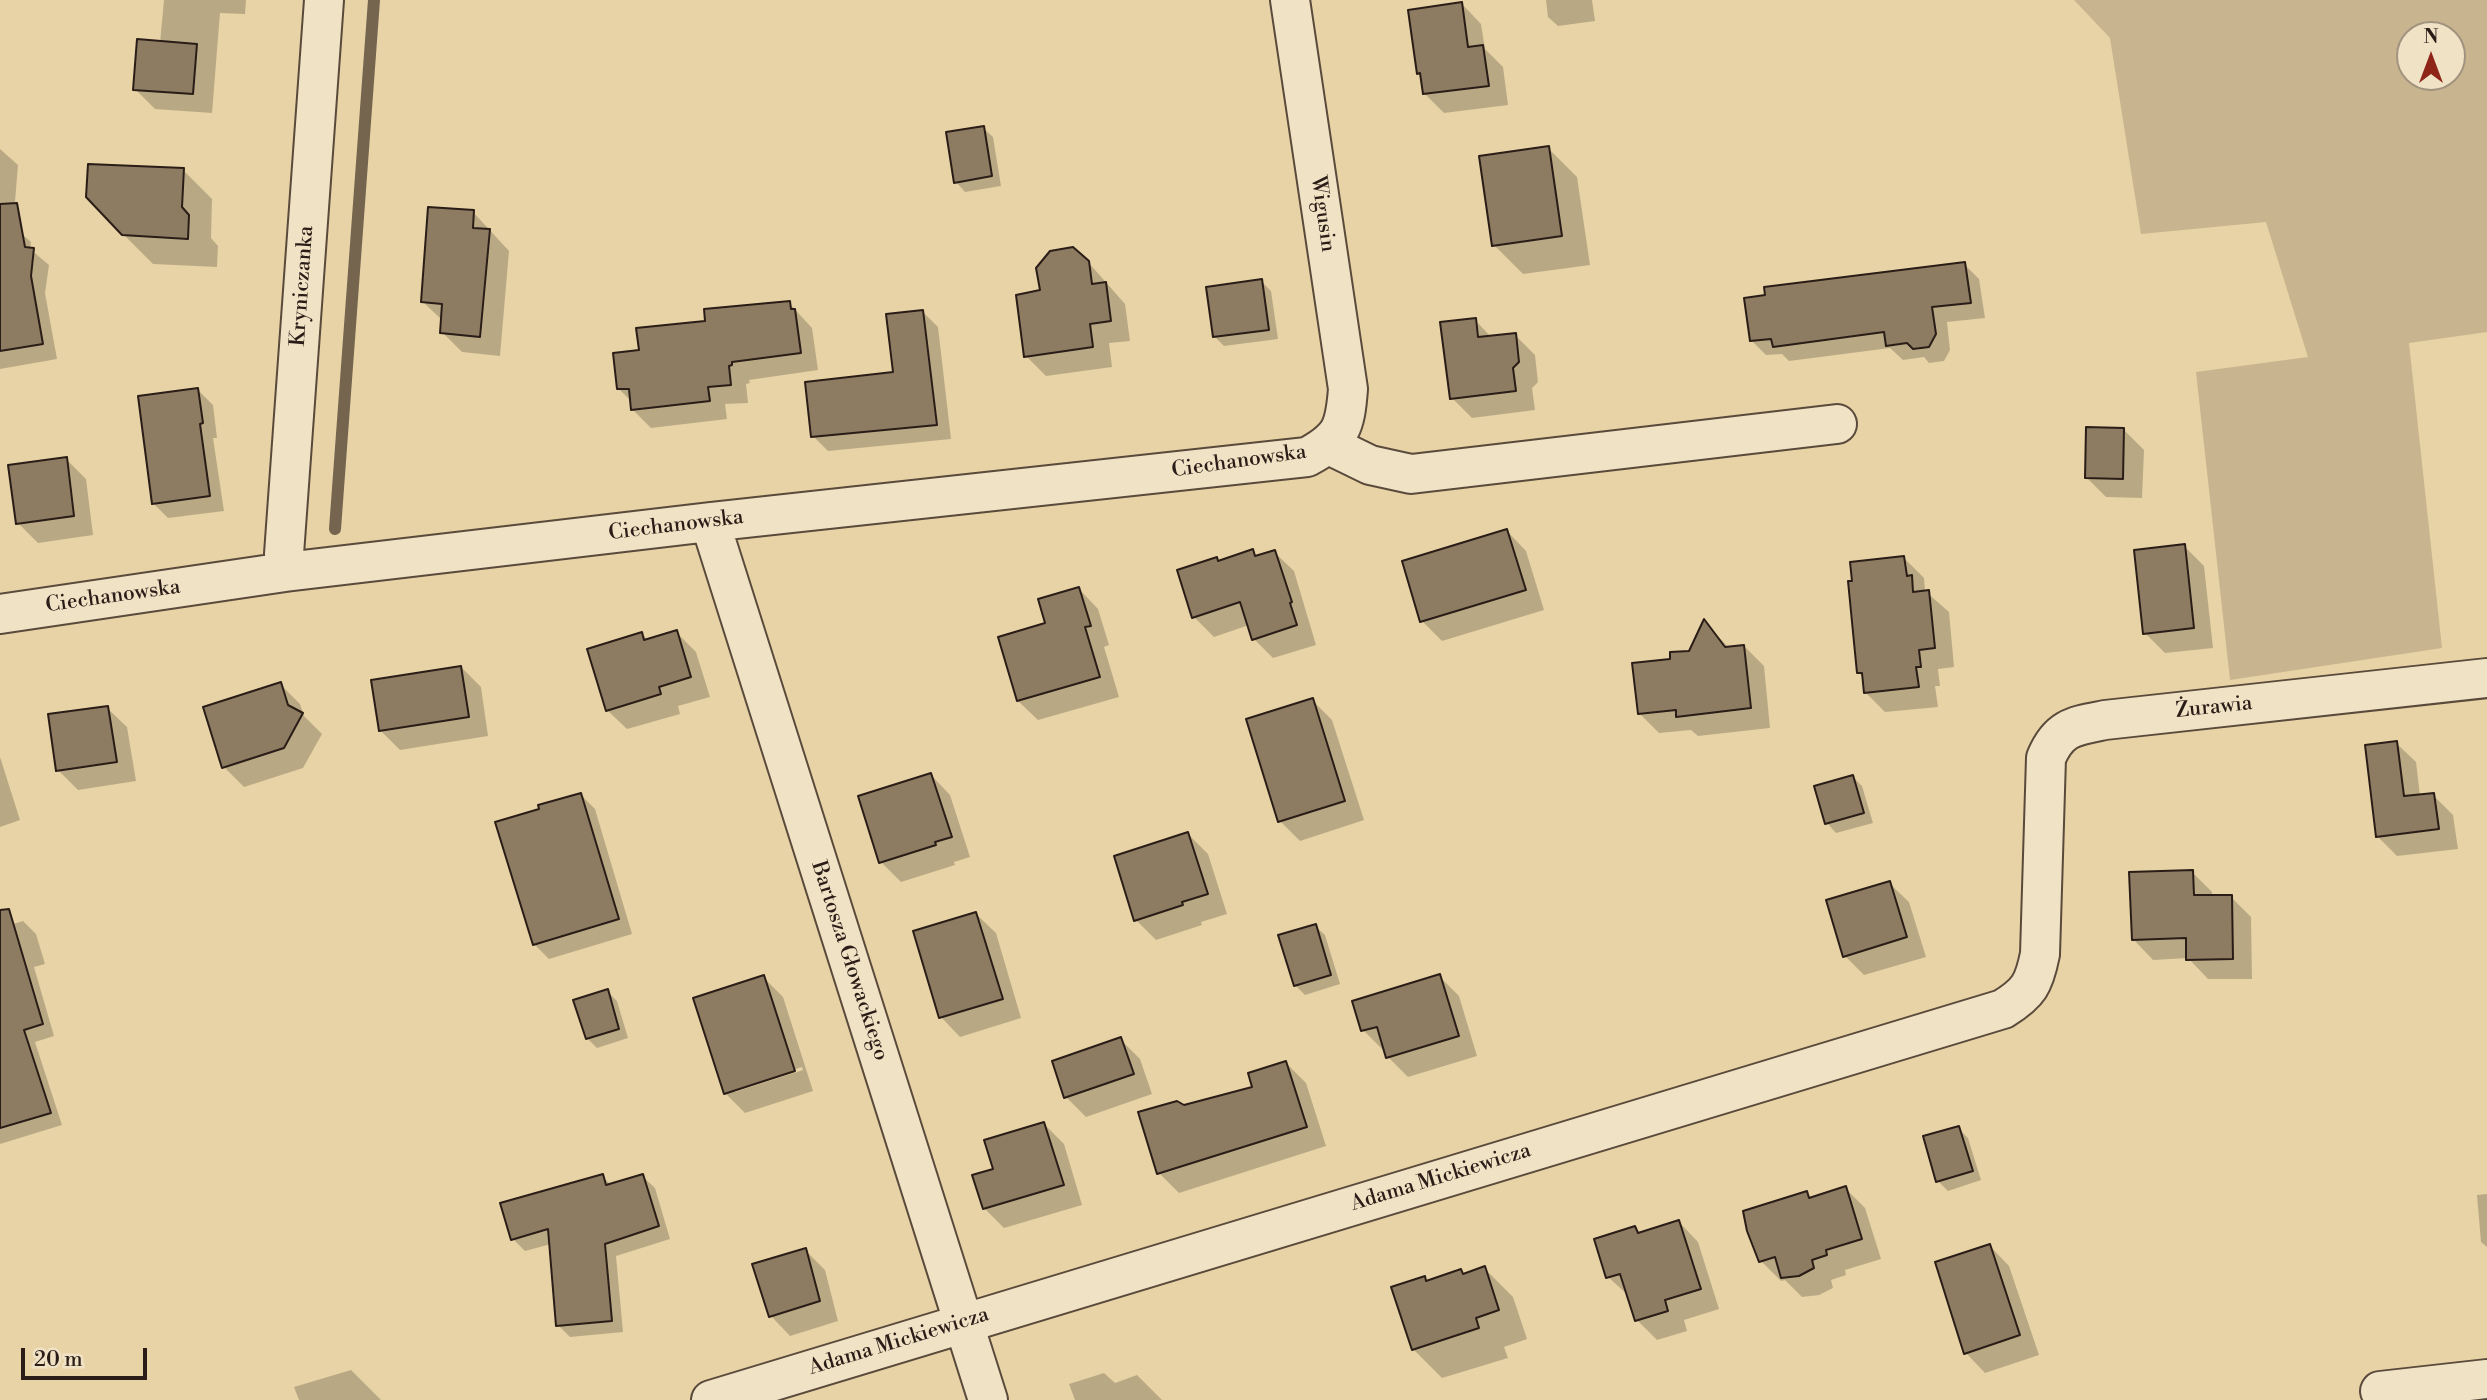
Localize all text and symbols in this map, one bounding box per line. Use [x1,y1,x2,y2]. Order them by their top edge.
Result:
north arrow [2396,21,2466,91]
text: N [2423,25,2439,49]
street label: Wigusin [1304,174,1340,254]
street label: Kryniczanka [286,225,320,347]
street label: Ciechanowska [1170,440,1308,484]
street label: Ciechanowska [607,505,745,547]
street label: Ciechanowska [44,575,182,619]
street label: Żurawia [2174,691,2254,725]
street label: Bartosza Głowackiego [805,858,893,1064]
street label: Adama Mickiewicza [1348,1139,1534,1217]
street label: Adama Mickiewicza [806,1303,992,1381]
scale bar [24,1334,150,1378]
text: 20 m [34,1347,83,1373]

